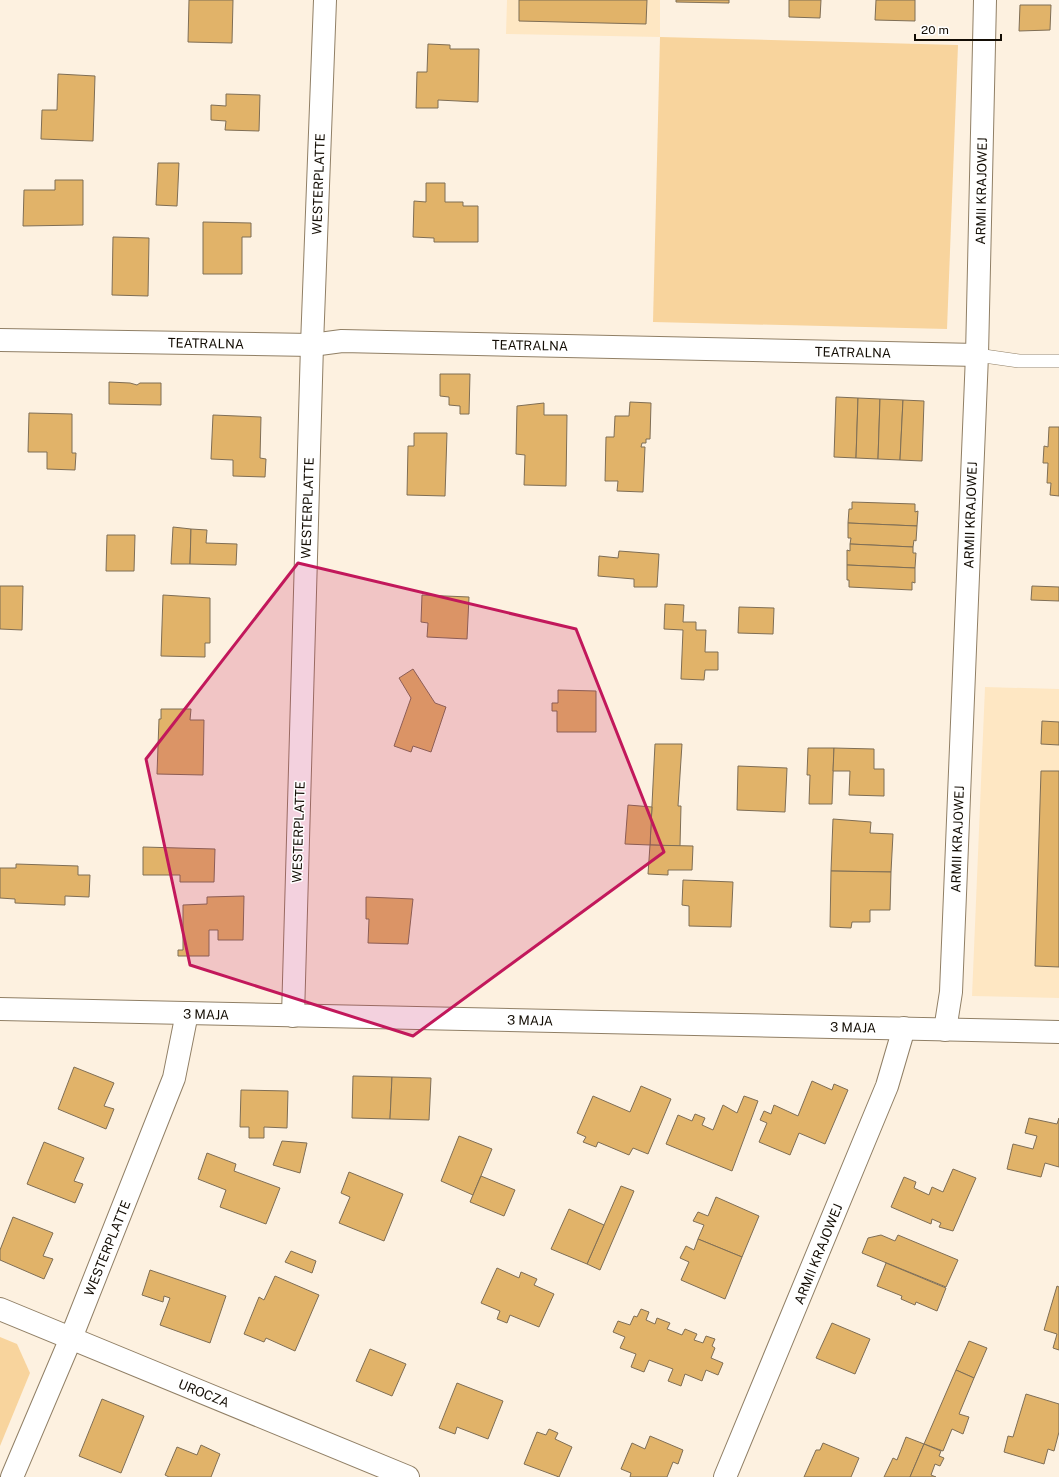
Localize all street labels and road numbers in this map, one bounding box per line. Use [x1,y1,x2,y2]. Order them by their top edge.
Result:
street label: WESTERPLATTE [309,133,328,235]
street label: ARMII KRAJOWEJ [973,137,990,245]
street label: TEATRALNA [168,335,244,352]
street label: TEATRALNA [492,337,568,354]
street label: TEATRALNA [815,344,891,361]
street label: WESTERPLATTE [298,457,317,559]
street label: ARMII KRAJOWEJ [961,461,980,569]
street label: WESTERPLATTE [289,781,308,883]
street label: ARMII KRAJOWEJ [948,785,967,893]
street label: 3 MAJA [183,1007,229,1022]
street label: 3 MAJA [507,1013,553,1028]
street label: 3 MAJA [830,1020,876,1035]
street label: WESTERPLATTE [81,1198,133,1298]
street label: ARMII KRAJOWEJ [791,1202,846,1307]
street label: UROCZA [176,1376,232,1410]

